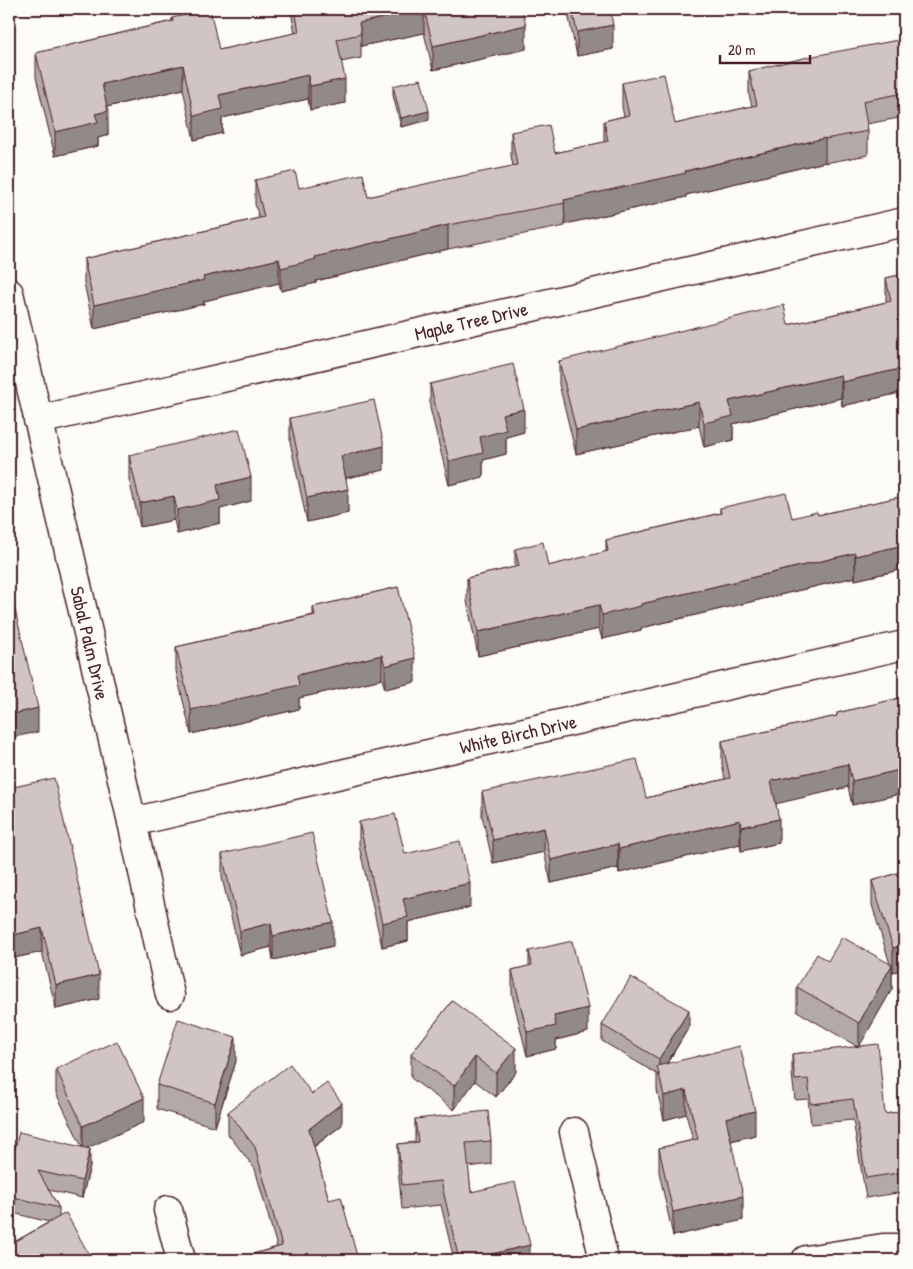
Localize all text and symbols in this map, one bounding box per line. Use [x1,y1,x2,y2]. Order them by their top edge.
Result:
scale bar [720,32,810,64]
text: 20 m [728,39,755,60]
street label: Maple Tree Drive [412,295,531,347]
street label: Sabal Palm Drive [64,584,116,703]
street label: White Birch Drive [457,708,579,760]

